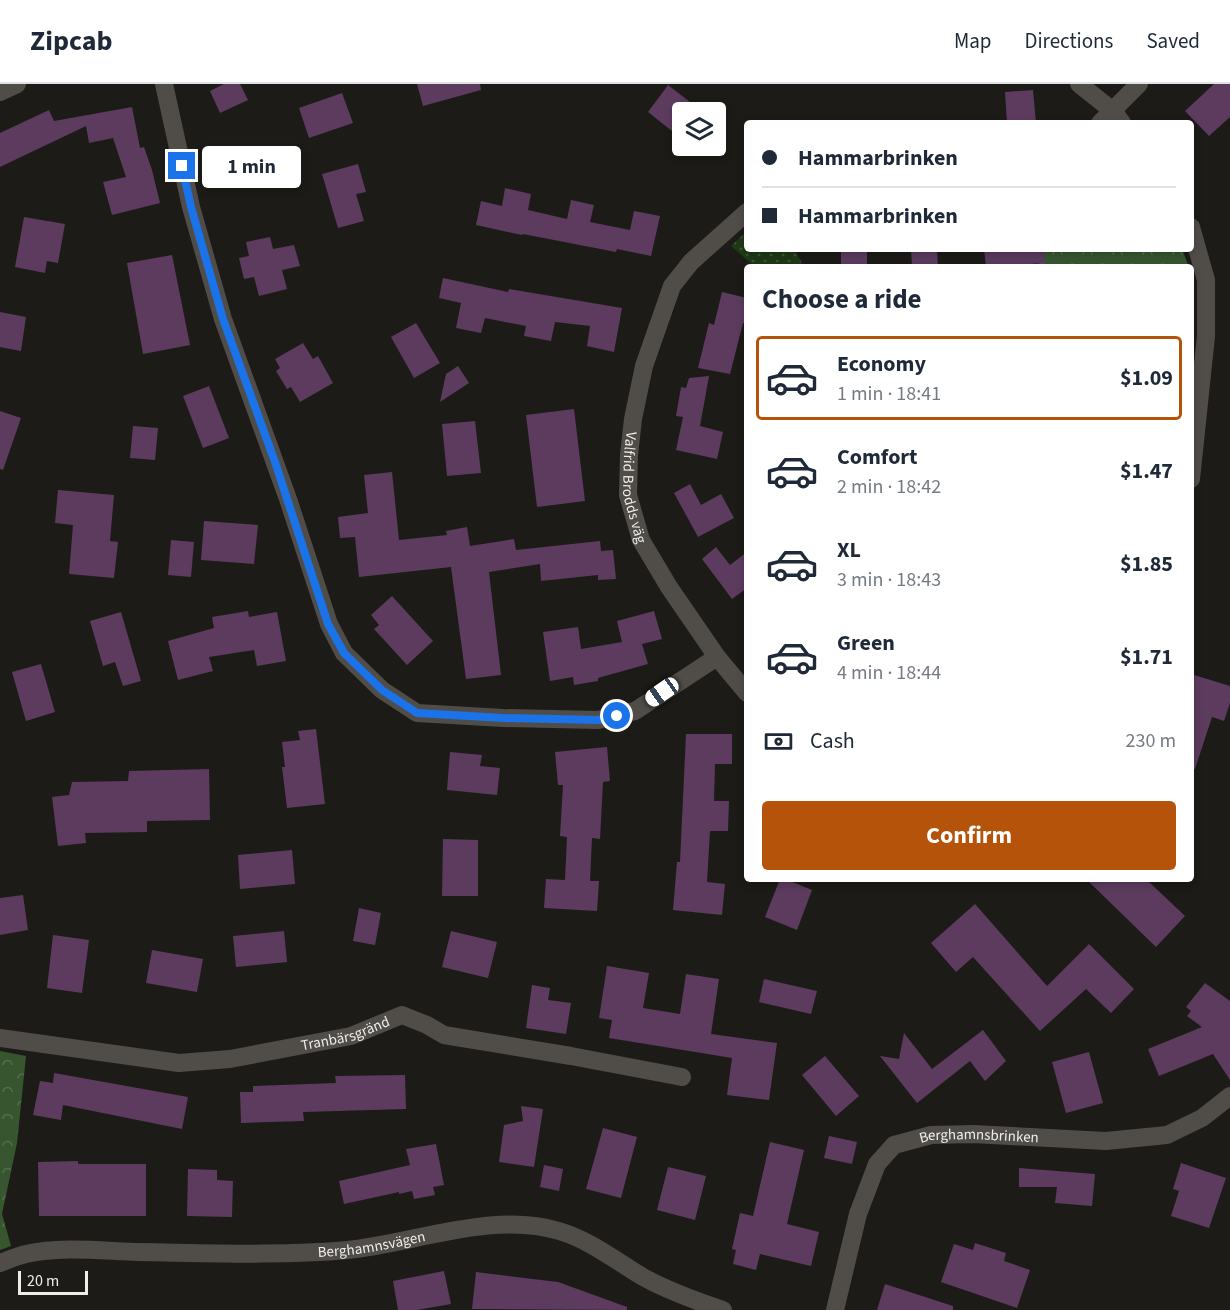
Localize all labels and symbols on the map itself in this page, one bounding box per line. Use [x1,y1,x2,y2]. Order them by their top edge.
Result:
callout: 1 min [203,145,302,187]
route end [168,152,195,179]
street label: Valfrid Brodds väg [617,430,652,546]
car [642,674,682,710]
route start [603,702,630,729]
street label: Tranbärsgränd [299,1011,393,1056]
street label: Berghamnsbrinken [917,1124,1039,1149]
street label: Berghamnsvägen [317,1226,427,1263]
scale bar [18,1268,88,1296]

